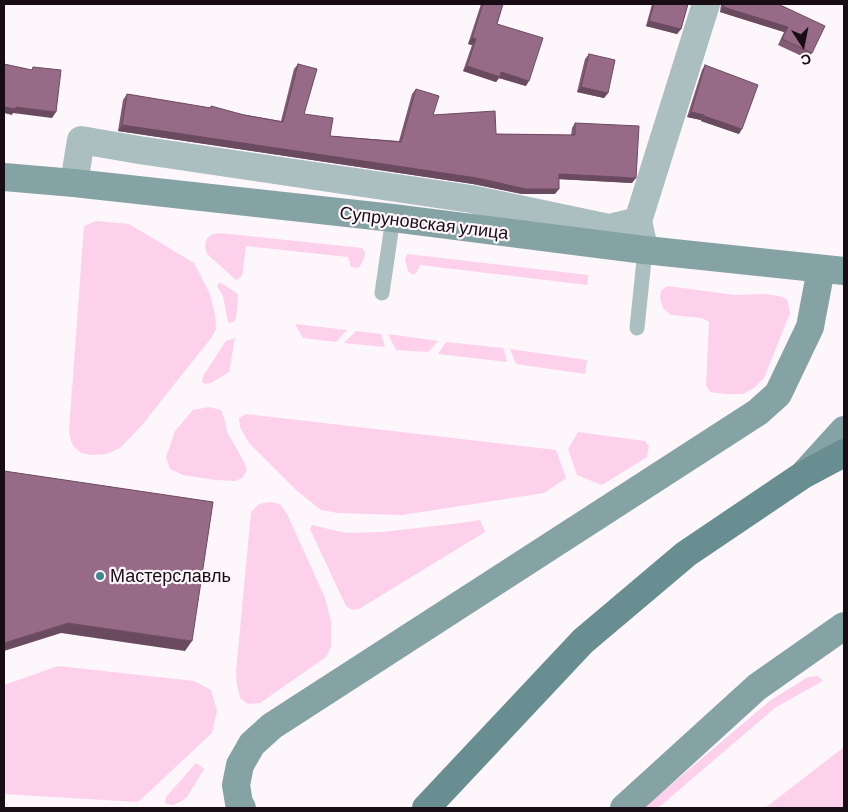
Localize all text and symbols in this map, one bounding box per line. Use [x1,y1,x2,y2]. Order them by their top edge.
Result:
north arrow [778,20,828,70]
text: С [799,51,813,70]
street label: Супруновская улица [338,202,510,244]
place label: Мастерславль [110,565,231,587]
marker: Мастерславль [94,570,106,582]

